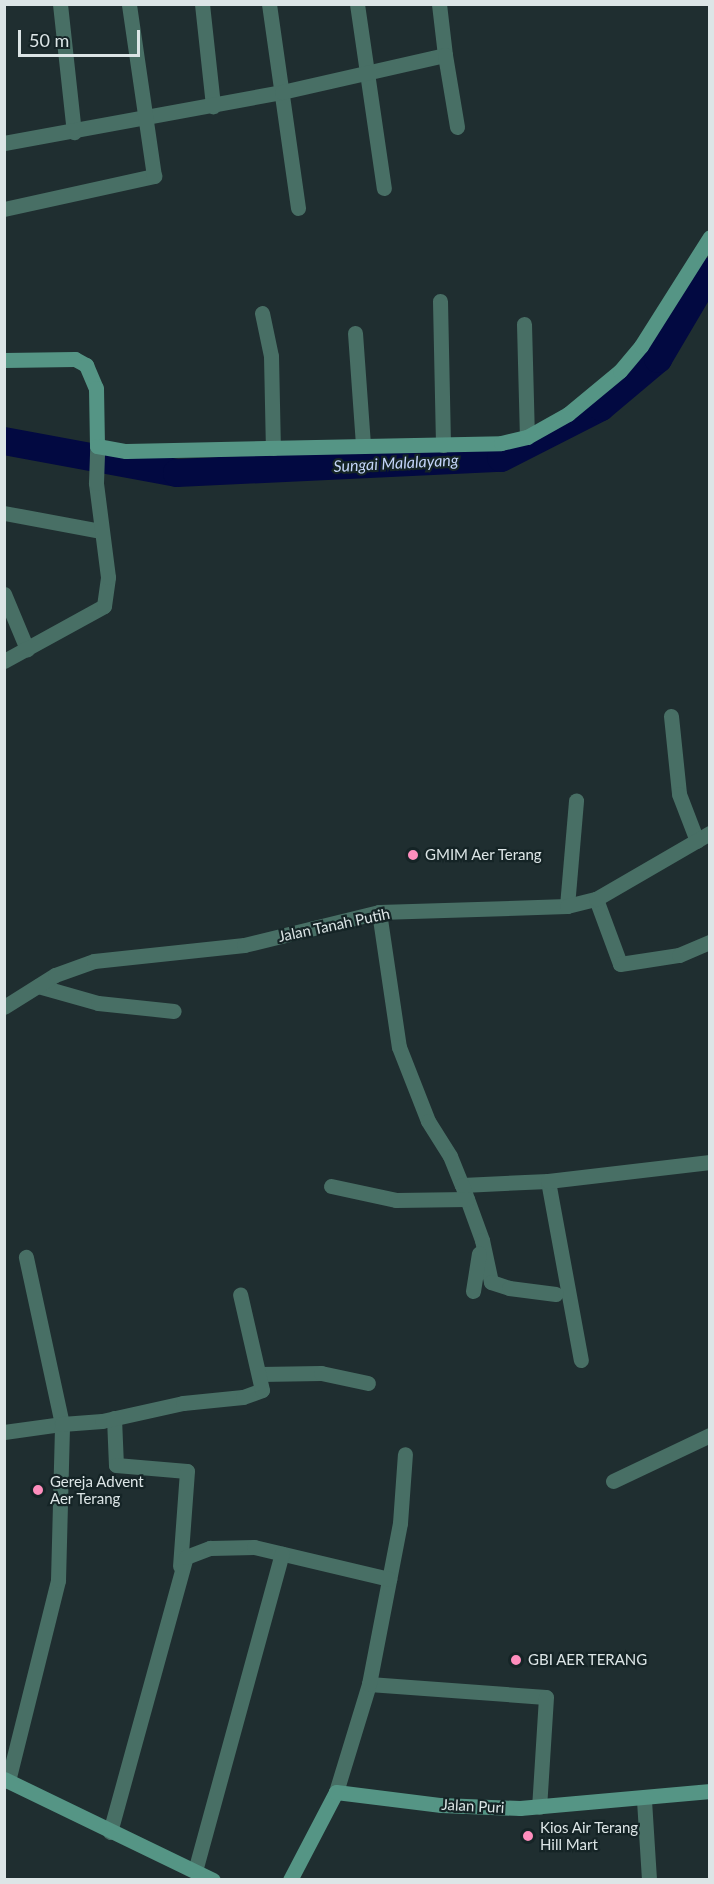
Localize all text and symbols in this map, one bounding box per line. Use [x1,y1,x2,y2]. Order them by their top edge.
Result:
scale bar [21,18,142,56]
text: 50 m [29,29,69,51]
water label: Sungai Malalayang [333,450,459,476]
place label: GMIM Aer Terang [425,846,543,864]
marker: GMIM Aer Terang [406,848,420,862]
street label: Jalan Tanah Putih [276,904,392,946]
place label: Gereja Advent Aer Terang [50,1472,144,1507]
marker: Gereja Advent Aer Terang [31,1483,45,1497]
place label: GBI AER TERANG [528,1651,648,1669]
marker: GBI AER TERANG [509,1653,523,1667]
street label: Jalan Puri [441,1795,505,1817]
place label: Kios Air Terang Hill Mart [540,1818,639,1853]
marker: Kios Air Terang Hill Mart [521,1829,535,1843]

